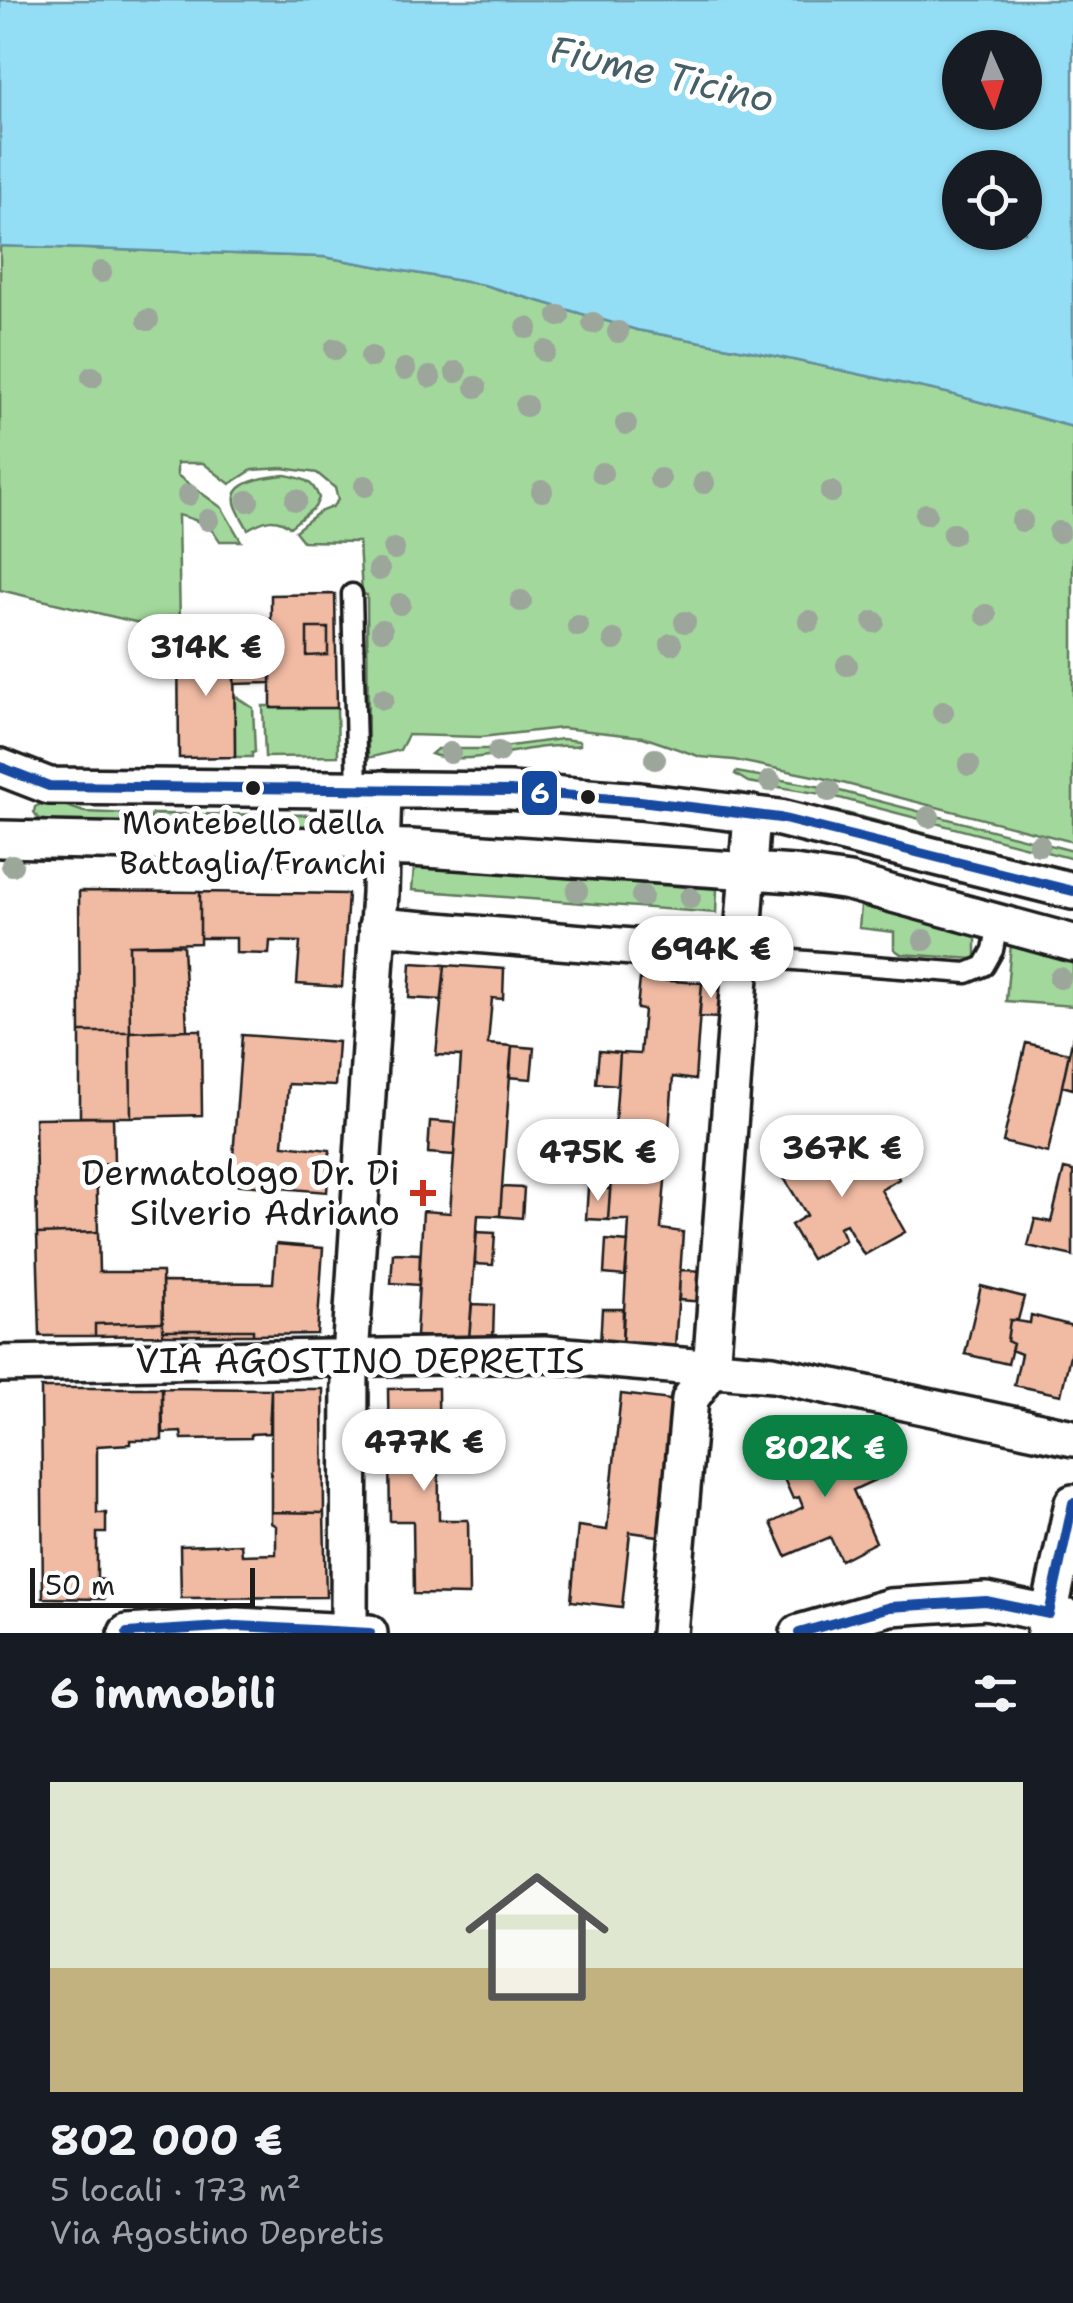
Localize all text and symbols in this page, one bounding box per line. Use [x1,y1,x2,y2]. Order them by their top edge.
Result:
water label: Fiume Ticino [545,23,779,124]
north arrow [942,30,1042,130]
map controls [942,30,1042,250]
button: locate [942,150,1042,250]
pin: 314K € [125,614,287,699]
text: 314K € [150,625,262,668]
line badge: 6 [520,769,559,817]
text: 6 [530,774,550,812]
marker: Montebello della Battaglia/Franchi [243,778,263,798]
unlabelled marker [578,787,598,807]
place label: Montebello della Battaglia/Franchi [119,801,387,884]
pin: 694K € [630,916,792,1001]
text: 694K € [651,927,771,970]
pin: 367K € [761,1115,923,1200]
pin: 475K € [517,1119,679,1204]
text: 367K € [782,1126,902,1169]
text: 475K € [539,1130,657,1173]
place label: Dermatologo Dr. Di Silverio Adriano [82,1149,400,1236]
marker: Dermatologo Dr. Di Silverio Adriano [410,1180,436,1206]
street label: VIA AGOSTINO DEPRETIS [135,1337,585,1384]
pin: 477K € [343,1409,505,1494]
pin: 802K € [744,1415,906,1500]
text: 477K € [364,1420,484,1463]
text: 802K € [764,1426,886,1469]
scale bar [30,1563,255,1608]
text: 50 m [45,1566,115,1604]
text: 6 immobili [50,1665,276,1721]
icon: filters [968,1666,1023,1721]
icon: home [447,1847,627,2027]
text: 802 000 € [50,2112,283,2168]
text: 5 locali · 173 m² [50,2168,301,2211]
text: Via Agostino Depretis [50,2211,384,2254]

